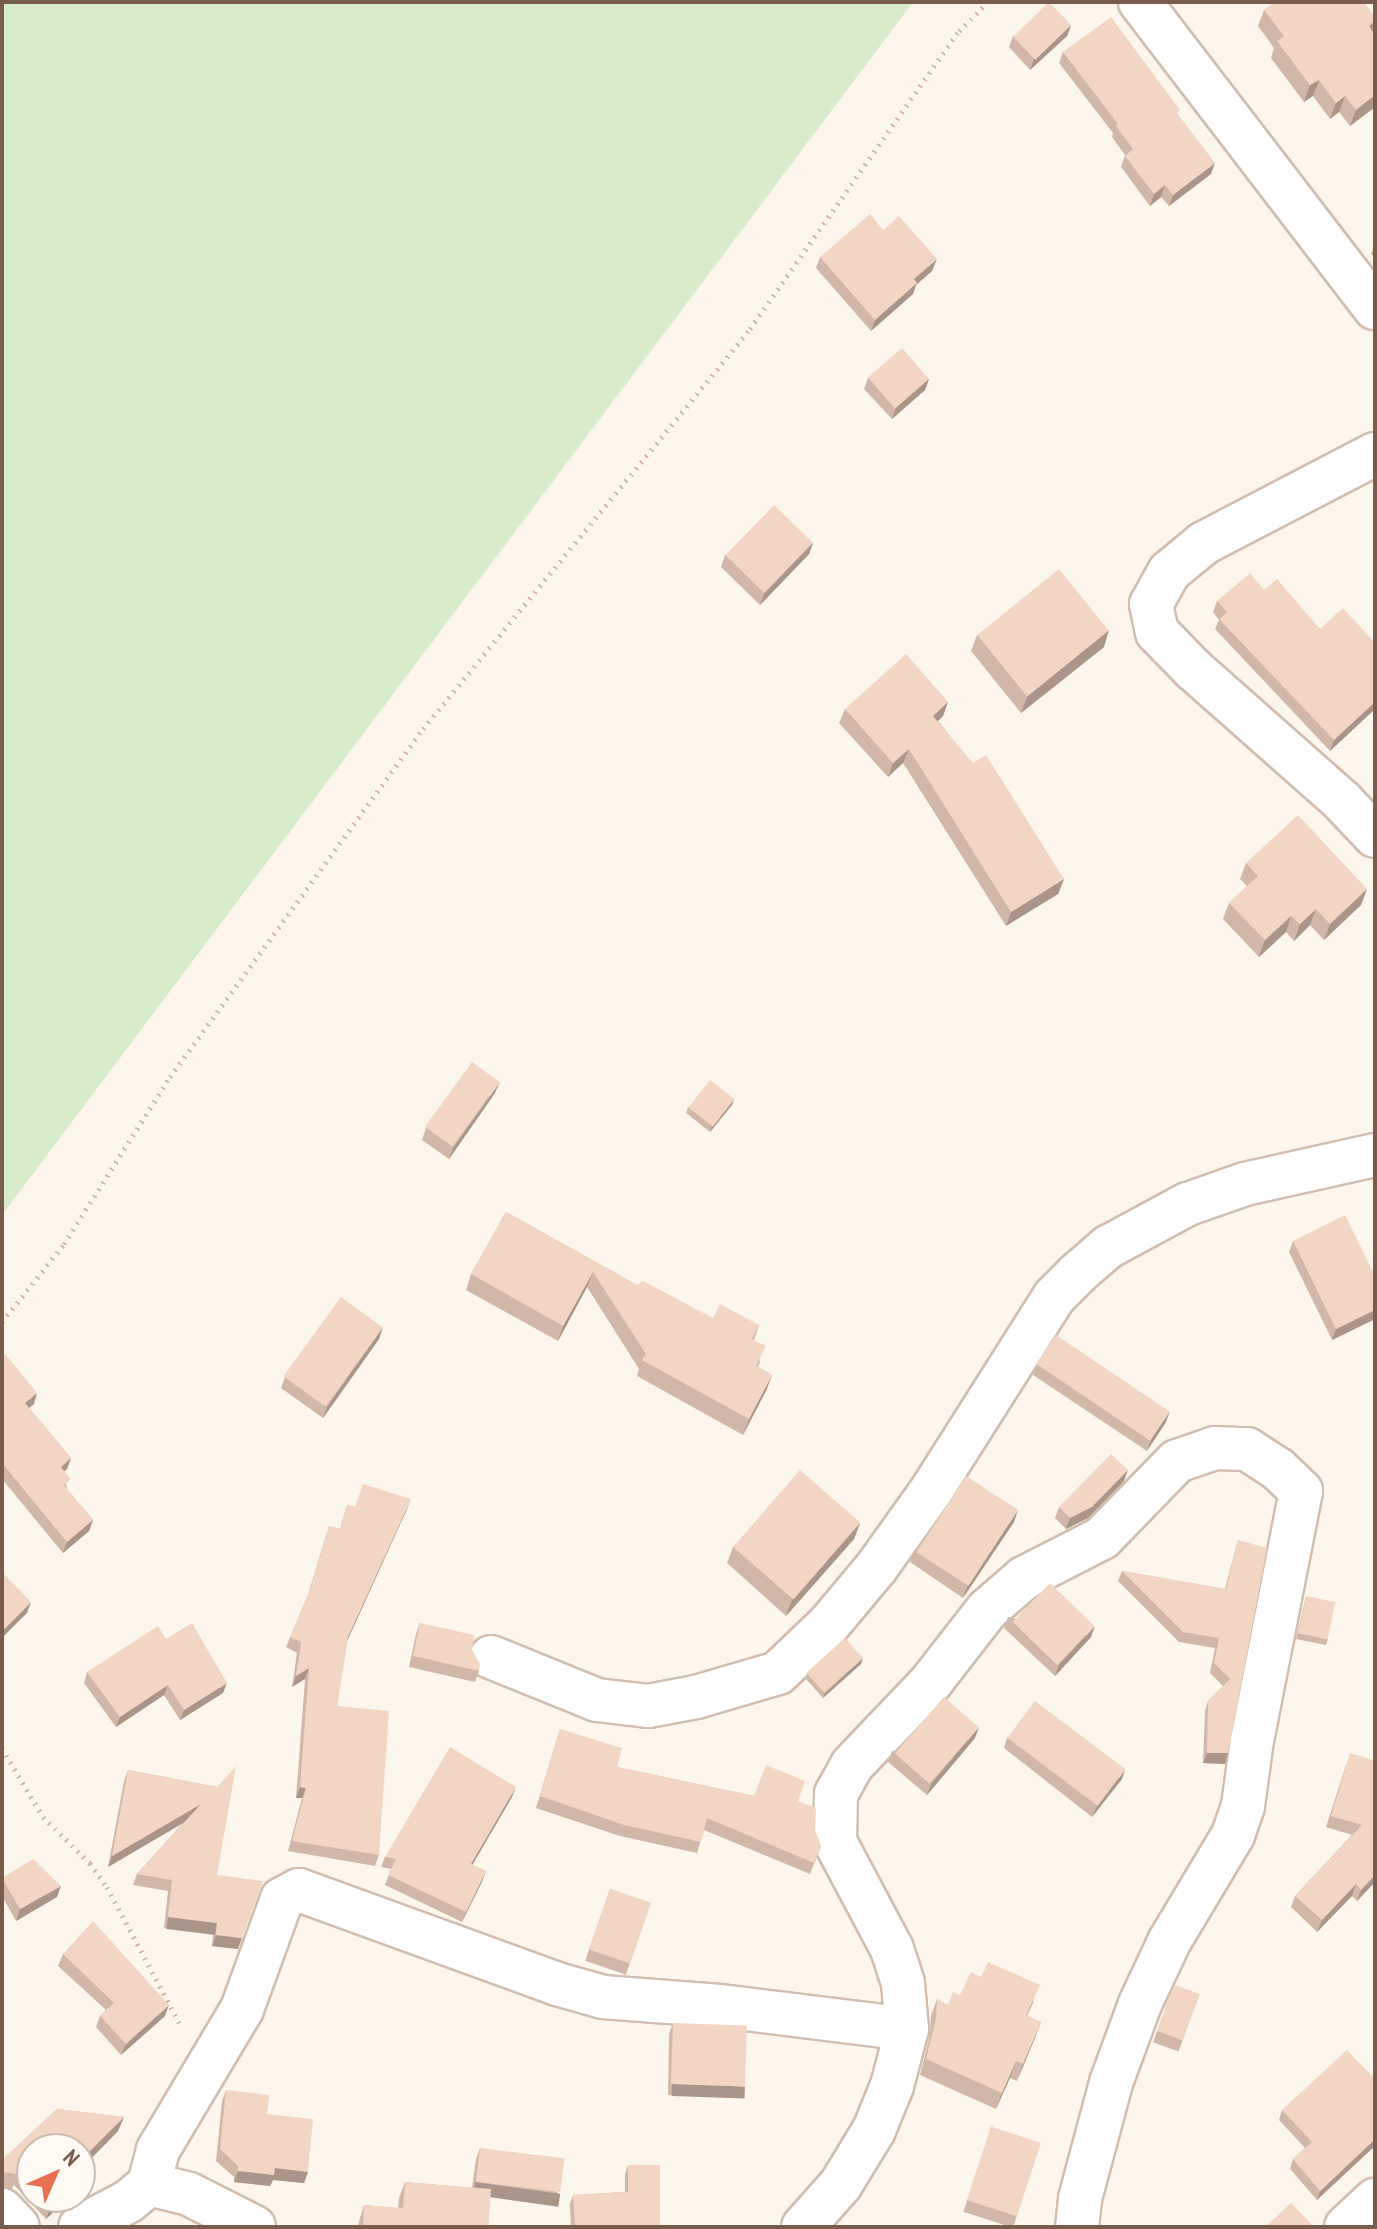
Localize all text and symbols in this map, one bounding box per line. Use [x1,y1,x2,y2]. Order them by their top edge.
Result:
north arrow [16,2133,96,2213]
text: N [57,2143,86,2172]

